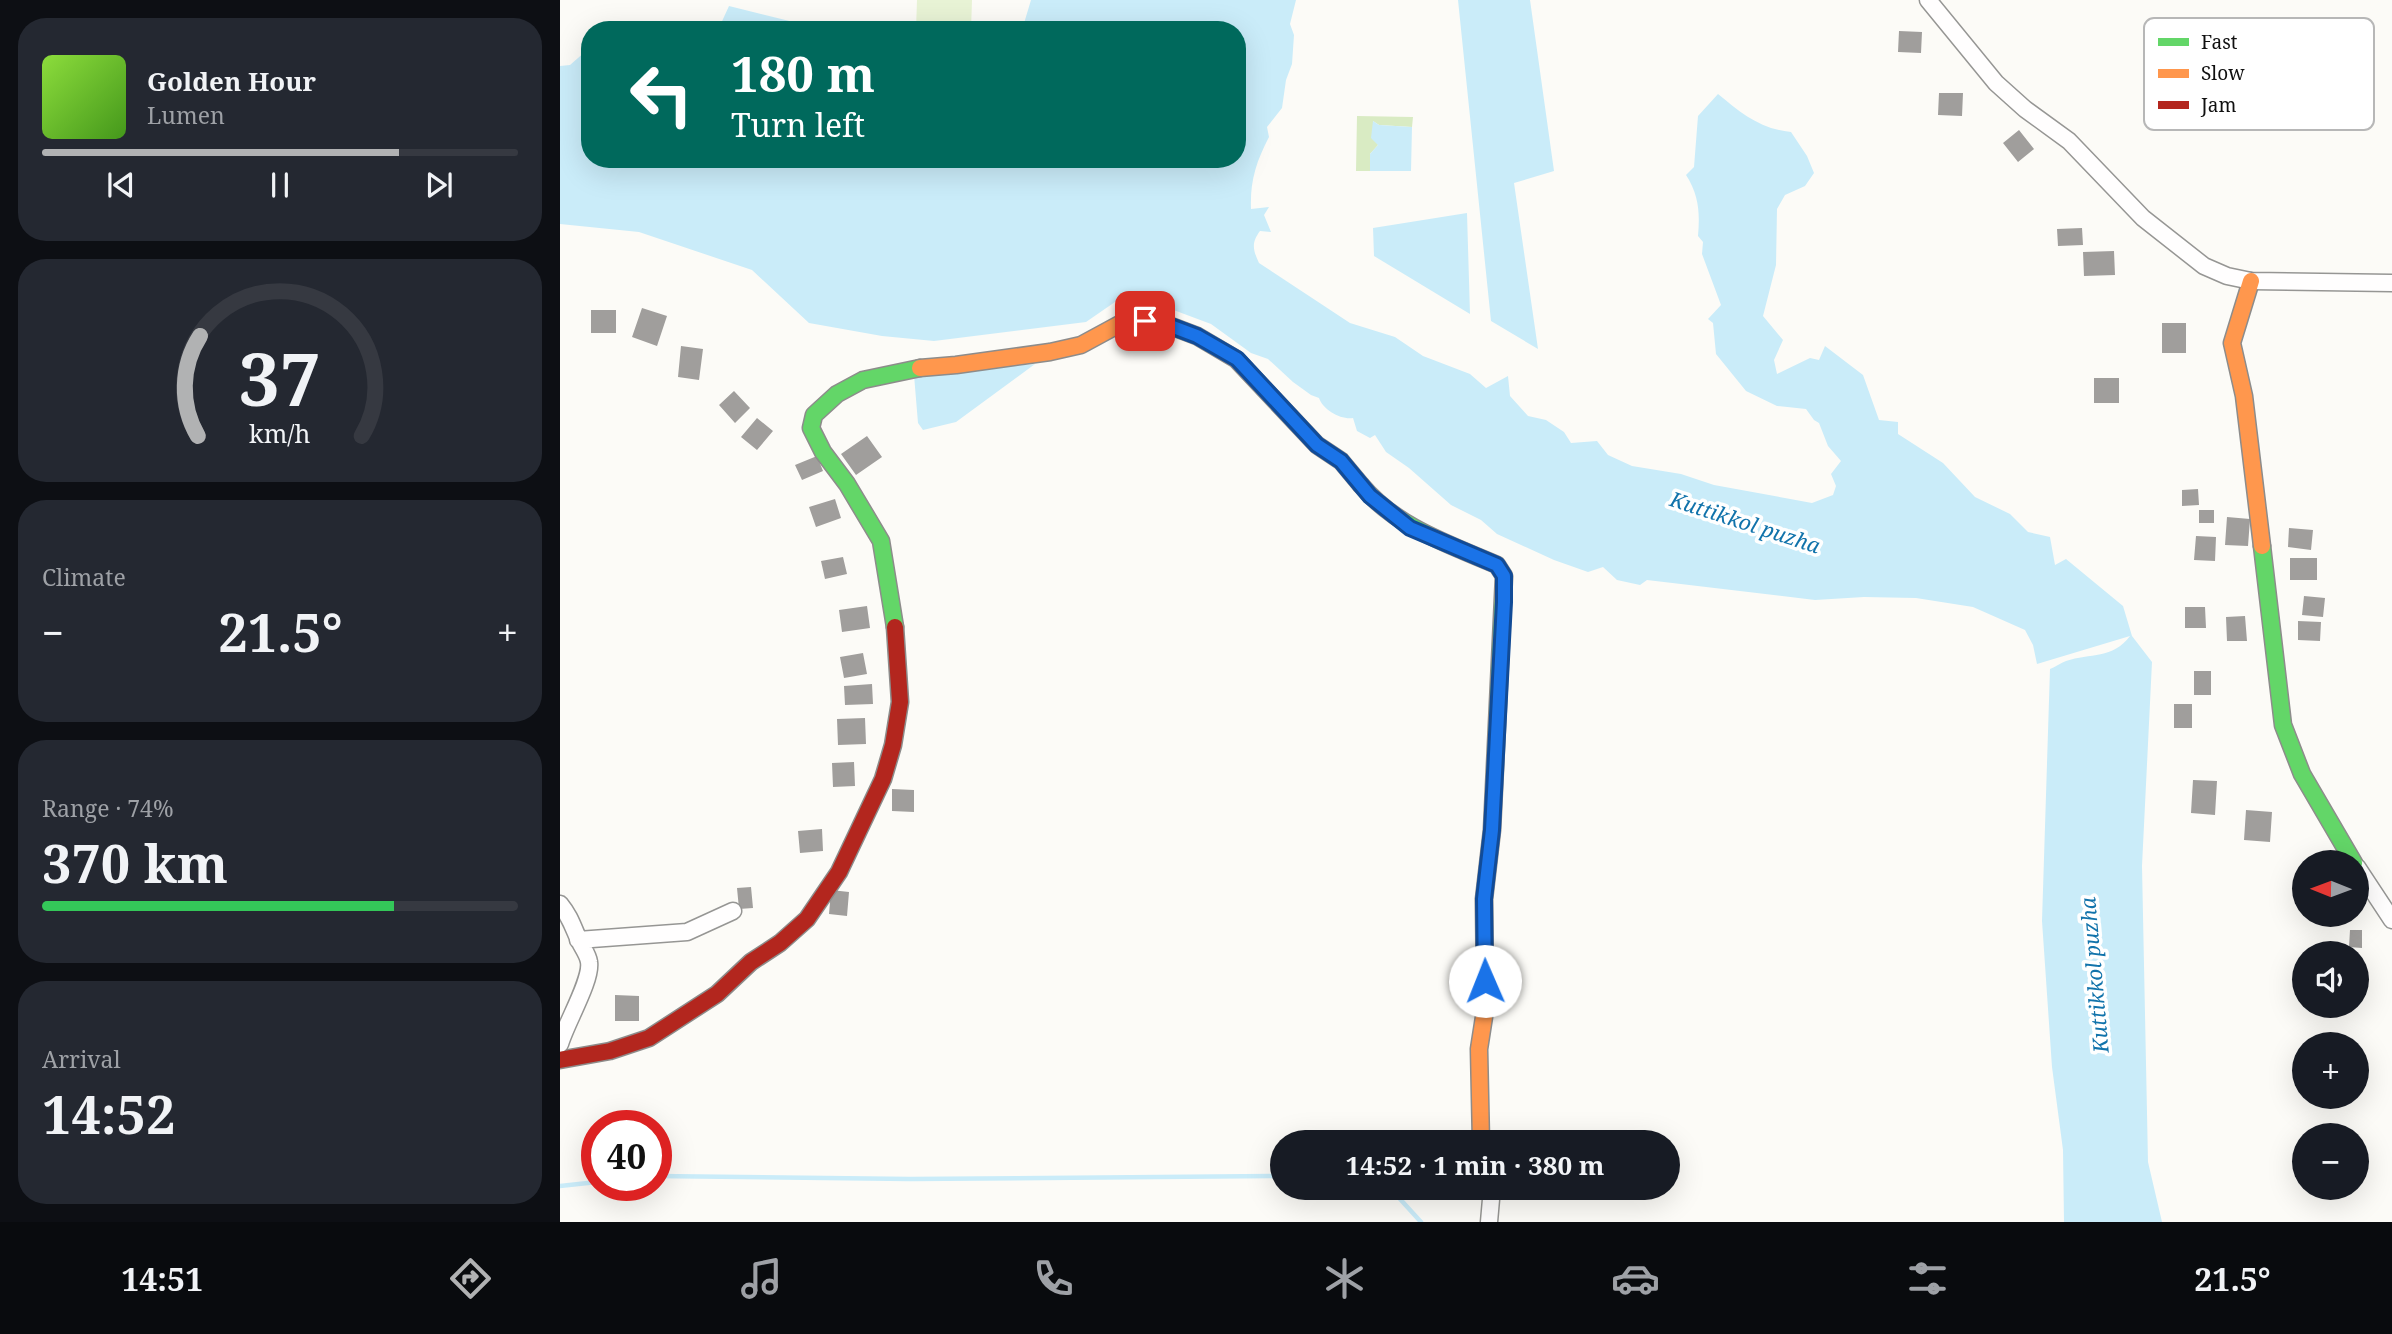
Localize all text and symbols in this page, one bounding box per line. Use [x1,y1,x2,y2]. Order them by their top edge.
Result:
legend [2144,18,2374,130]
text: Fast [2201,29,2238,55]
text: 180 m [731,40,875,106]
icon: left [616,49,707,140]
text: Slow [2201,60,2245,86]
text: Golden Hour [147,63,316,99]
text: Jam [2200,92,2236,118]
text: Lumen [147,99,225,131]
text: Turn left [731,103,865,146]
icon: previous [102,166,140,204]
icon: pause [261,166,299,204]
icon: next [420,166,458,204]
pin [1115,291,1175,351]
icon: arrive [1126,302,1164,340]
text: 37 [239,329,321,428]
text: km/h [249,416,311,450]
water label: Kuttikkol puzha [1666,484,1825,560]
text: Climate [42,561,126,593]
text: 21.5° [218,596,343,667]
text: − [42,606,64,658]
text: + [497,606,518,658]
text: Range · 74% [42,792,174,824]
text: 370 km [42,827,228,898]
north arrow [2292,850,2370,928]
map controls [2292,850,2369,1200]
water label: Kuttikkol puzha [2073,895,2115,1055]
button: sound [2292,941,2369,1018]
position arrow [1448,944,1522,1018]
button: + [2292,1032,2369,1109]
text: Arrival [42,1043,121,1075]
text: 14:52 [42,1078,175,1149]
speed limit sign: 40 [581,1110,672,1201]
button: − [2292,1123,2369,1200]
text: 14:52 · 1 min · 380 m [1345,1147,1605,1183]
icon: directions [446,1254,495,1303]
icon: music [737,1254,786,1303]
icon: phone [1029,1254,1078,1303]
icon: climate [1320,1254,1369,1303]
icon: car [1611,1254,1660,1303]
icon: filters [1903,1254,1952,1303]
text: 14:51 [121,1257,203,1300]
text: 21.5° [2194,1257,2271,1300]

